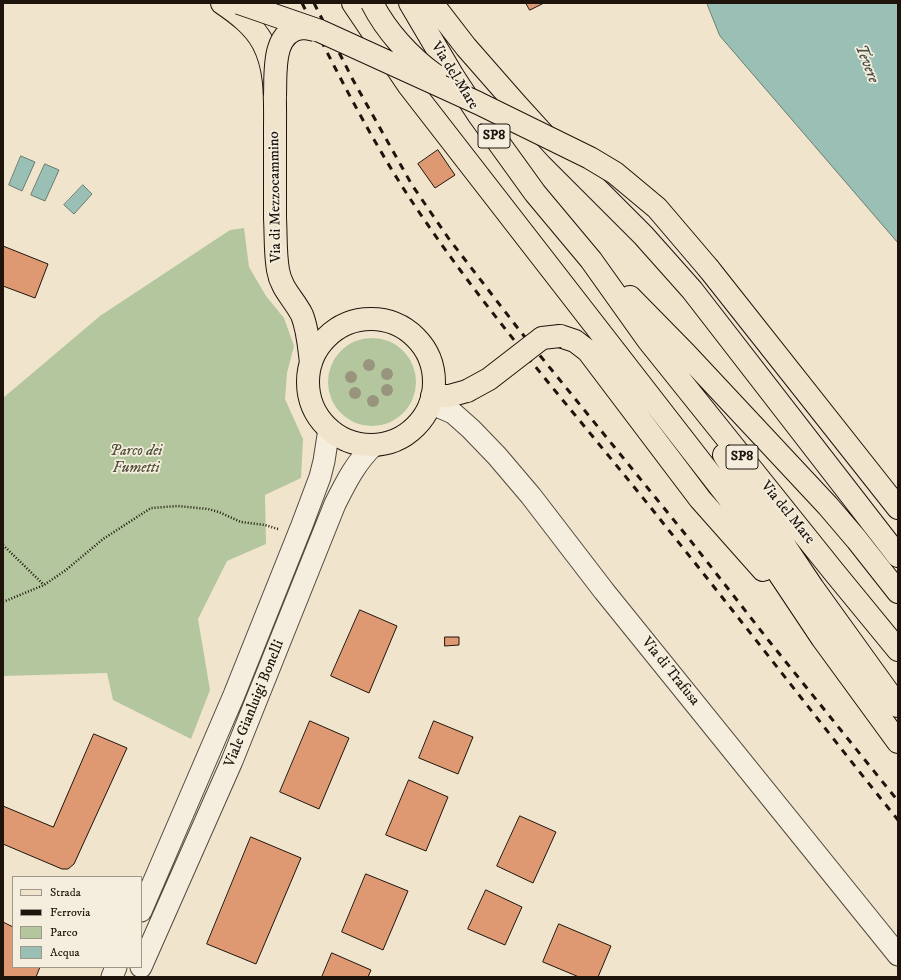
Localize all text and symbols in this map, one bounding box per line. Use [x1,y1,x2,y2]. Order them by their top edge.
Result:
street label: Via del Mare [426,39,482,113]
water label: Tevere [850,42,882,86]
road number: SP8 [478,124,510,148]
street label: Via di Mezzocammino [266,131,286,263]
park label: Parco dei Fumetti [110,443,162,478]
road number: SP8 [726,445,758,469]
street label: Via del Mare [756,478,818,548]
street label: Via di Trafusa [637,634,703,710]
street label: Viale Gianluigi Bonelli [221,638,289,770]
legend [12,876,142,968]
text: Strada [50,885,81,900]
text: Ferrovia [50,905,90,920]
text: Parco [50,925,78,940]
text: Acqua [50,945,80,960]

